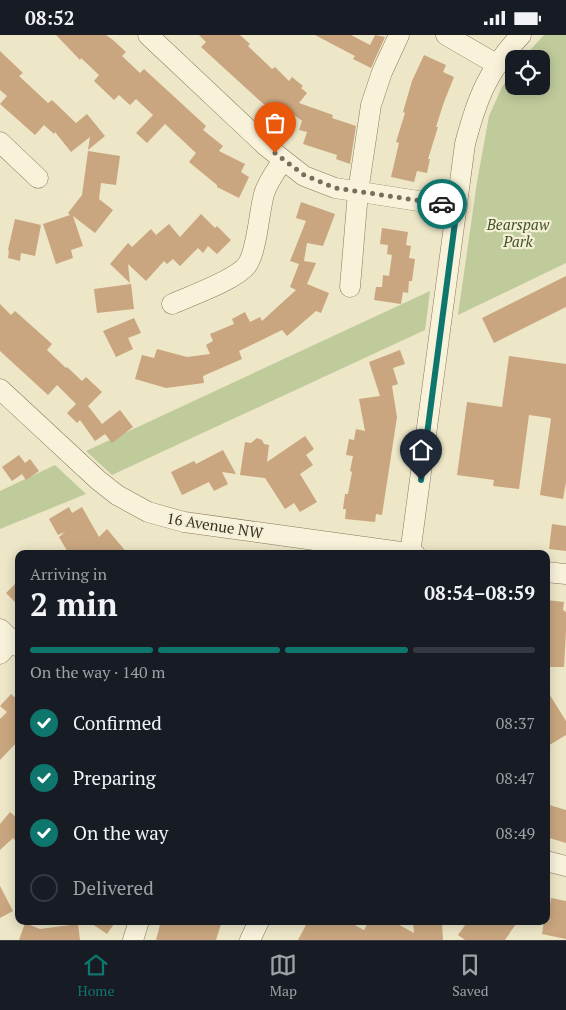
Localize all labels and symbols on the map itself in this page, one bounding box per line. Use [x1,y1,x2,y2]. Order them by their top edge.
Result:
pin [254,102,296,153]
courier [417,179,467,229]
park label: Bearspaw Park [486,214,550,251]
pin [400,429,442,480]
street label: 16 Avenue NW [165,508,265,543]

